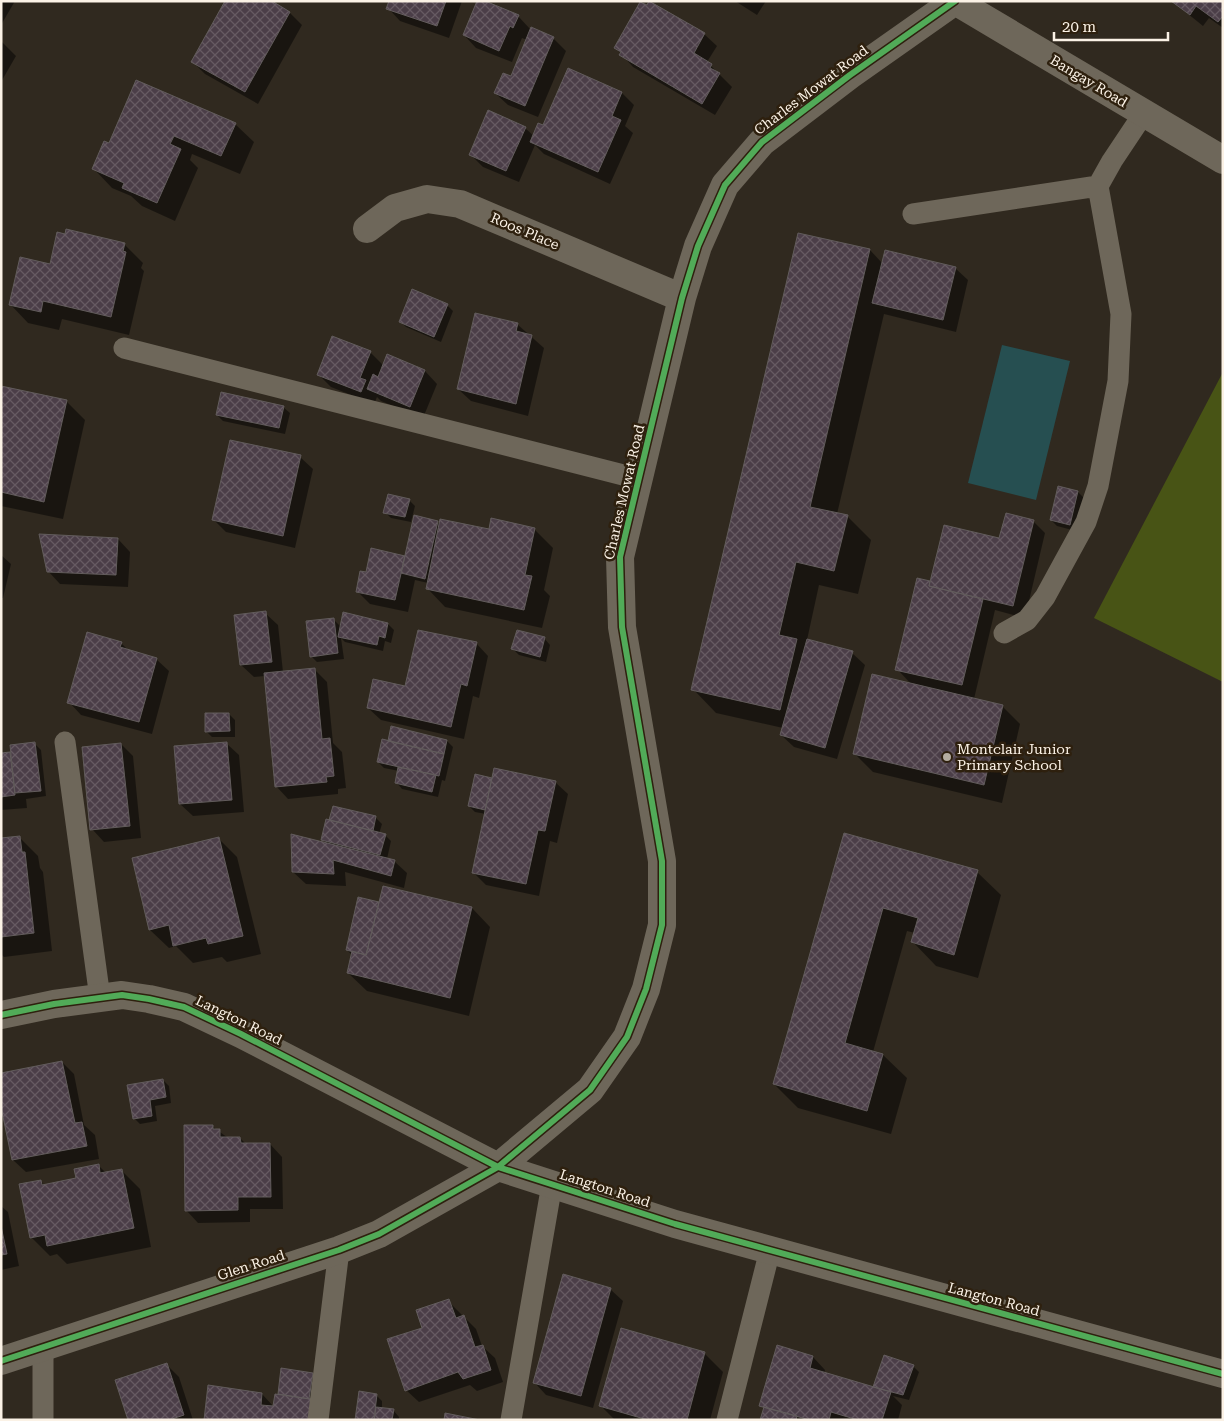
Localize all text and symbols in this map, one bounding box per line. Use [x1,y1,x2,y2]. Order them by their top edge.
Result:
scale bar [1054,10,1168,42]
text: 20 m [1062,18,1097,36]
street label: Charles Mowat Road [751,42,871,138]
street label: Bangay Road [1048,52,1130,110]
street label: Roos Place [488,209,562,253]
street label: Charles Mowat Road [601,423,647,561]
place label: Montclair Junior Primary School [957,741,1071,773]
marker: Montclair Junior Primary School [941,751,953,763]
street label: Langton Road [193,992,285,1048]
street label: Langton Road [558,1166,652,1210]
street label: Glen Road [215,1247,287,1283]
street label: Langton Road [946,1279,1042,1319]

